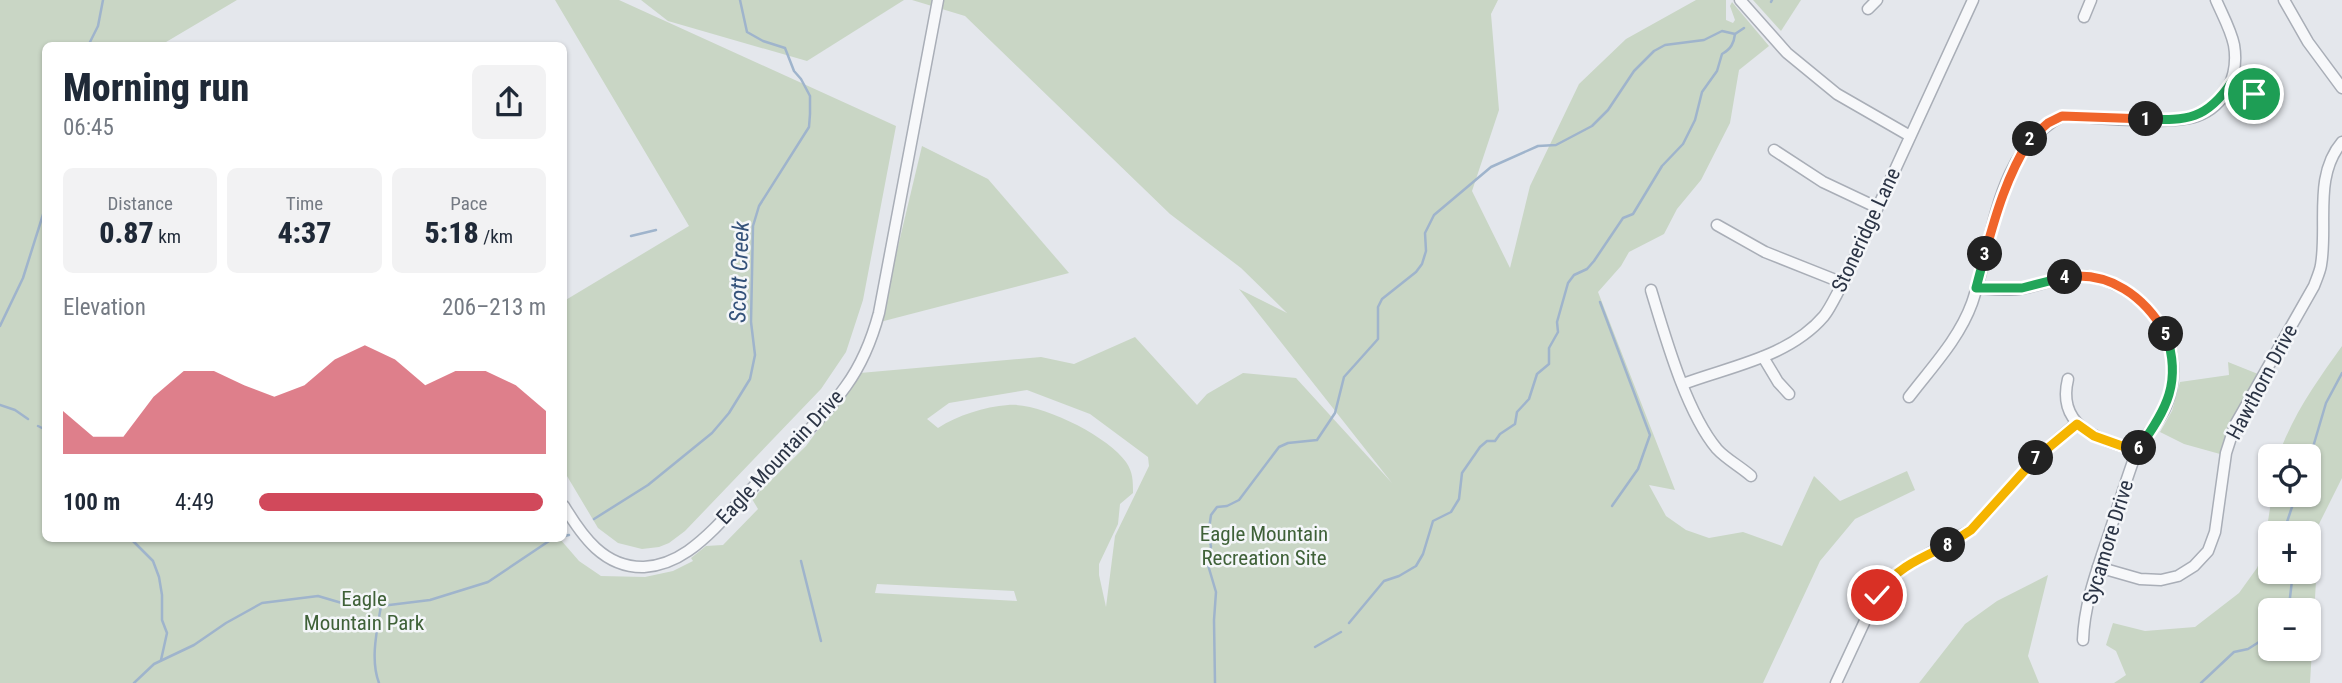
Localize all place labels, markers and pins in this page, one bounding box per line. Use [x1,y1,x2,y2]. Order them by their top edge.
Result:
pin [2224,64,2284,124]
pin: 1 [2128,102,2164,136]
pin: 2 [2012,122,2048,156]
pin: 3 [1968,236,2002,272]
pin: 4 [2048,260,2082,294]
pin: 5 [2148,316,2184,352]
pin: 6 [2122,430,2156,466]
pin: 7 [2018,440,2054,476]
pin: 8 [1930,528,1966,562]
pin [1847,565,1907,625]

